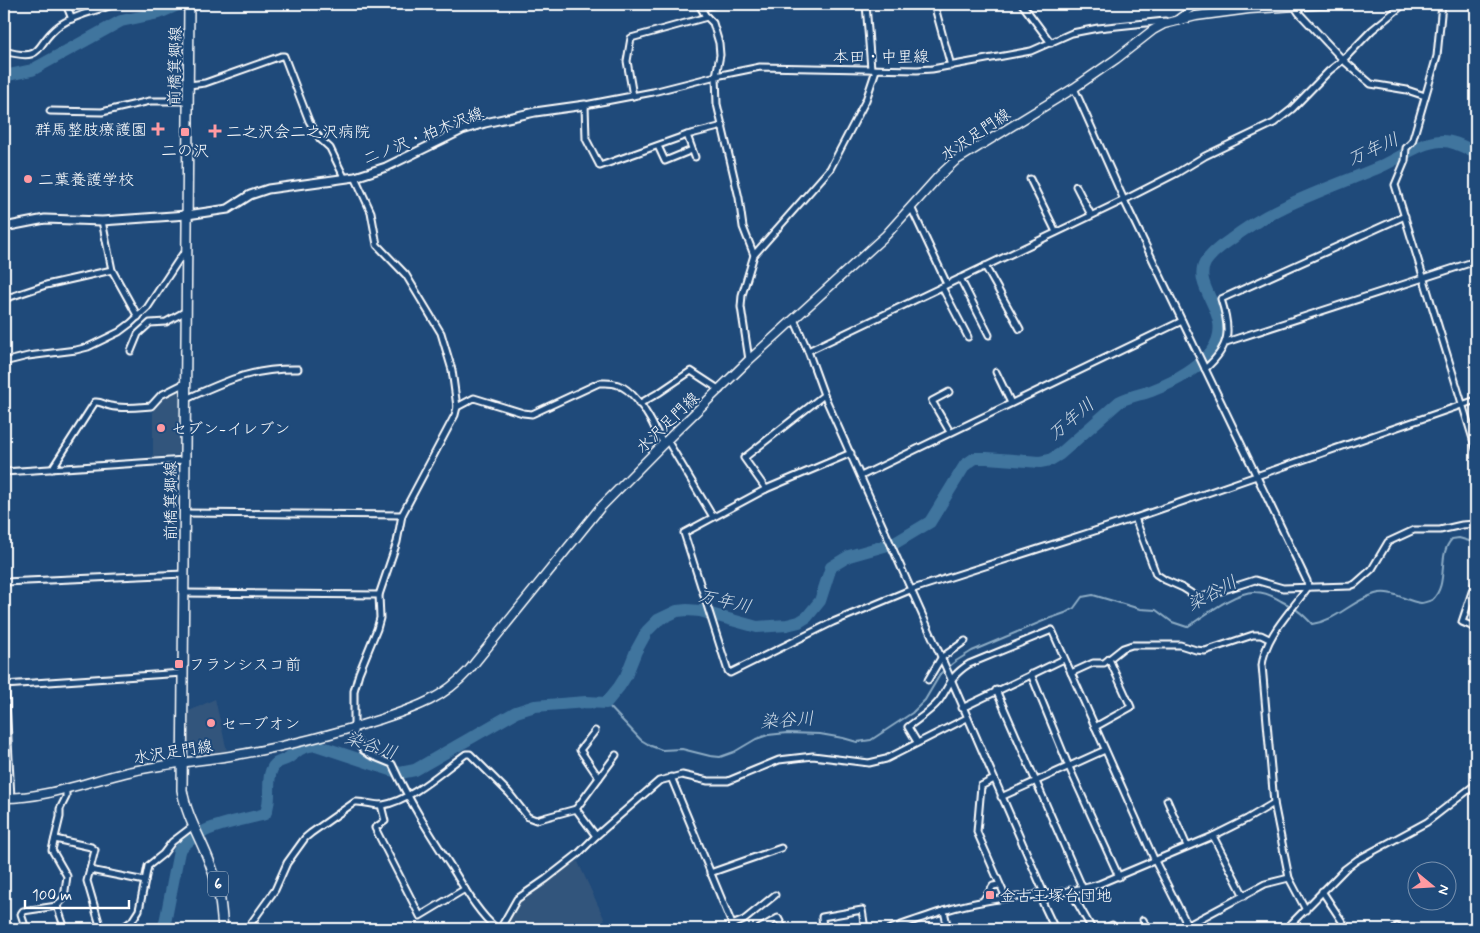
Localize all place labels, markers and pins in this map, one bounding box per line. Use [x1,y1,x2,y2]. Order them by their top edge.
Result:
place label: 群馬整肢療護園 [35,120,147,141]
marker: 群馬整肢療護園 [151,122,165,136]
place label: 二之沢会二之沢病院 [226,122,370,143]
marker: 二之沢会二之沢病院 [208,124,222,138]
marker: 二の沢 [179,126,191,138]
place label: 二の沢 [161,141,209,162]
place label: 二葉養護学校 [38,170,134,191]
marker: 二葉養護学校 [22,173,34,185]
place label: セブン-イレブン [171,419,290,440]
marker: セブン-イレブン [155,422,167,434]
place label: フランシスコ前 [189,655,301,676]
marker: フランシスコ前 [173,658,185,670]
place label: セーブオン [221,714,300,735]
marker: セーブオン [205,717,217,729]
place label: 金古王塚台団地 [1000,886,1112,907]
marker: 金古王塚台団地 [984,889,996,901]

